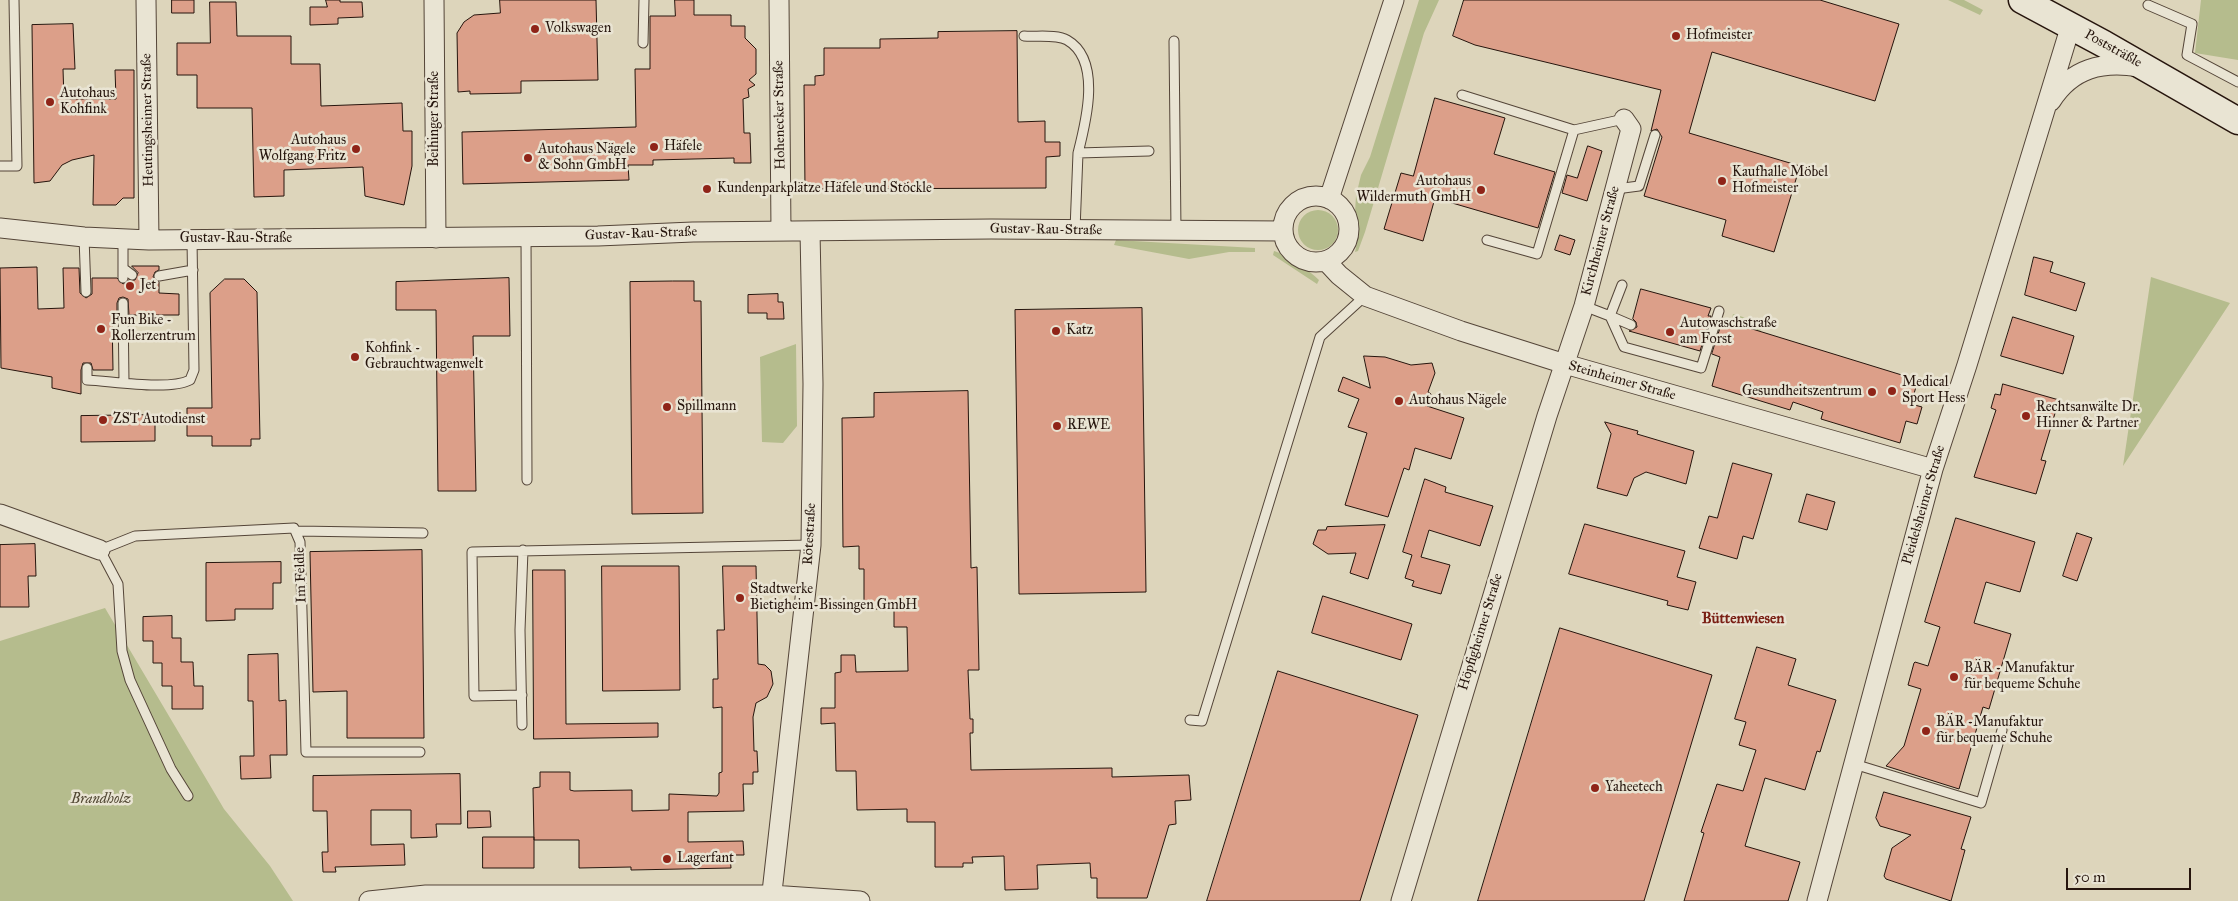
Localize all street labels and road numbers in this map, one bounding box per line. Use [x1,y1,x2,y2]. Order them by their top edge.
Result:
street label: Poststräßle [2081,26,2145,72]
street label: Heutingsheimer Straße [138,53,158,187]
street label: Hohenecker Straße [771,60,789,170]
street label: Beihinger Straße [427,71,443,167]
street label: Kirchheimer Straße [1578,184,1624,298]
street label: Gustav-Rau-Straße [990,221,1102,239]
street label: Gustav-Rau-Straße [585,224,697,244]
street label: Gustav-Rau-Straße [180,231,292,247]
street label: Steinheimer Straße [1566,358,1678,404]
street label: Pleidelsheimer Straße [1899,443,1949,567]
street label: Rötestraße [800,503,820,565]
street label: Im Feldle [292,547,310,603]
street label: Höpfigheimer Straße [1455,572,1507,692]

